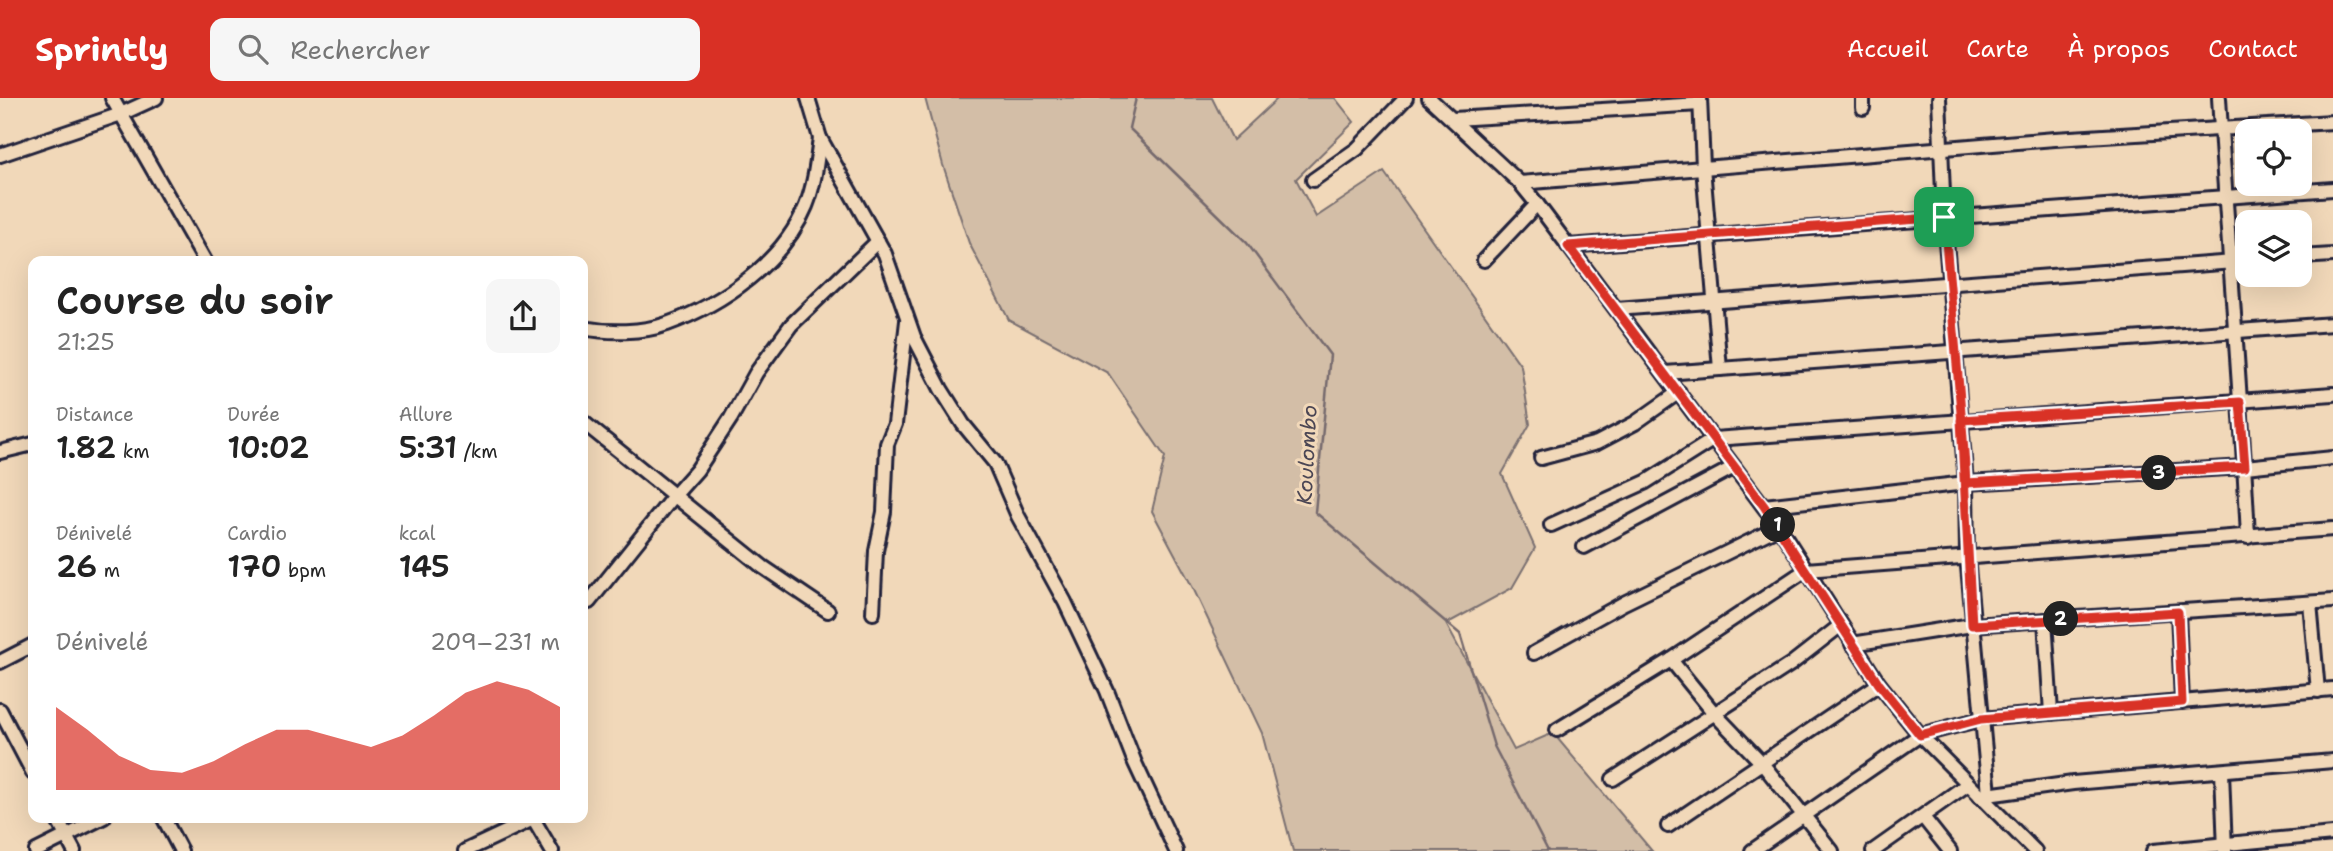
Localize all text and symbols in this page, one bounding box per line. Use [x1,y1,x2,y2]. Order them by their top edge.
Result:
search box [210,18,700,81]
text: Sprintly [35,27,168,72]
icon: search [234,30,272,68]
text: Rechercher [290,32,431,67]
text: Accueil [1847,33,1928,65]
text: Carte [1966,33,2029,65]
text: À propos [2067,33,2170,65]
text: Contact [2208,33,2298,65]
map controls [2235,119,2312,287]
button: locate [2235,119,2312,196]
pin [1914,187,1974,247]
icon: arrive [1925,198,1963,236]
button: layers [2235,210,2312,287]
text: Course du soir [56,275,334,326]
button: share [486,279,560,353]
text: 21:25 [56,327,115,357]
text: Distance [56,402,134,427]
text: Durée [227,402,280,427]
text: Allure [399,402,453,427]
water label: Koulombo [1290,404,1324,506]
text: 1.82 [56,427,116,468]
text: 10:02 [227,427,309,468]
text: 5:31 [399,427,457,468]
text: km [116,439,150,464]
text: /km [457,439,498,464]
pin: 3 [2142,456,2176,490]
text: 3 [2152,460,2165,485]
pin: 1 [1760,508,1796,542]
text: 1 [1773,512,1782,537]
text: Dénivelé [56,521,132,546]
text: Cardio [227,521,287,546]
text: kcal [399,521,436,546]
text: 26 [56,546,97,587]
text: 170 [227,546,281,587]
text: 145 [399,546,450,587]
text: m [97,558,120,583]
text: bpm [281,558,326,583]
pin: 2 [2044,602,2078,636]
text: 2 [2054,606,2067,631]
text: Dénivelé [56,627,148,657]
text: 209–231 m [430,627,560,657]

